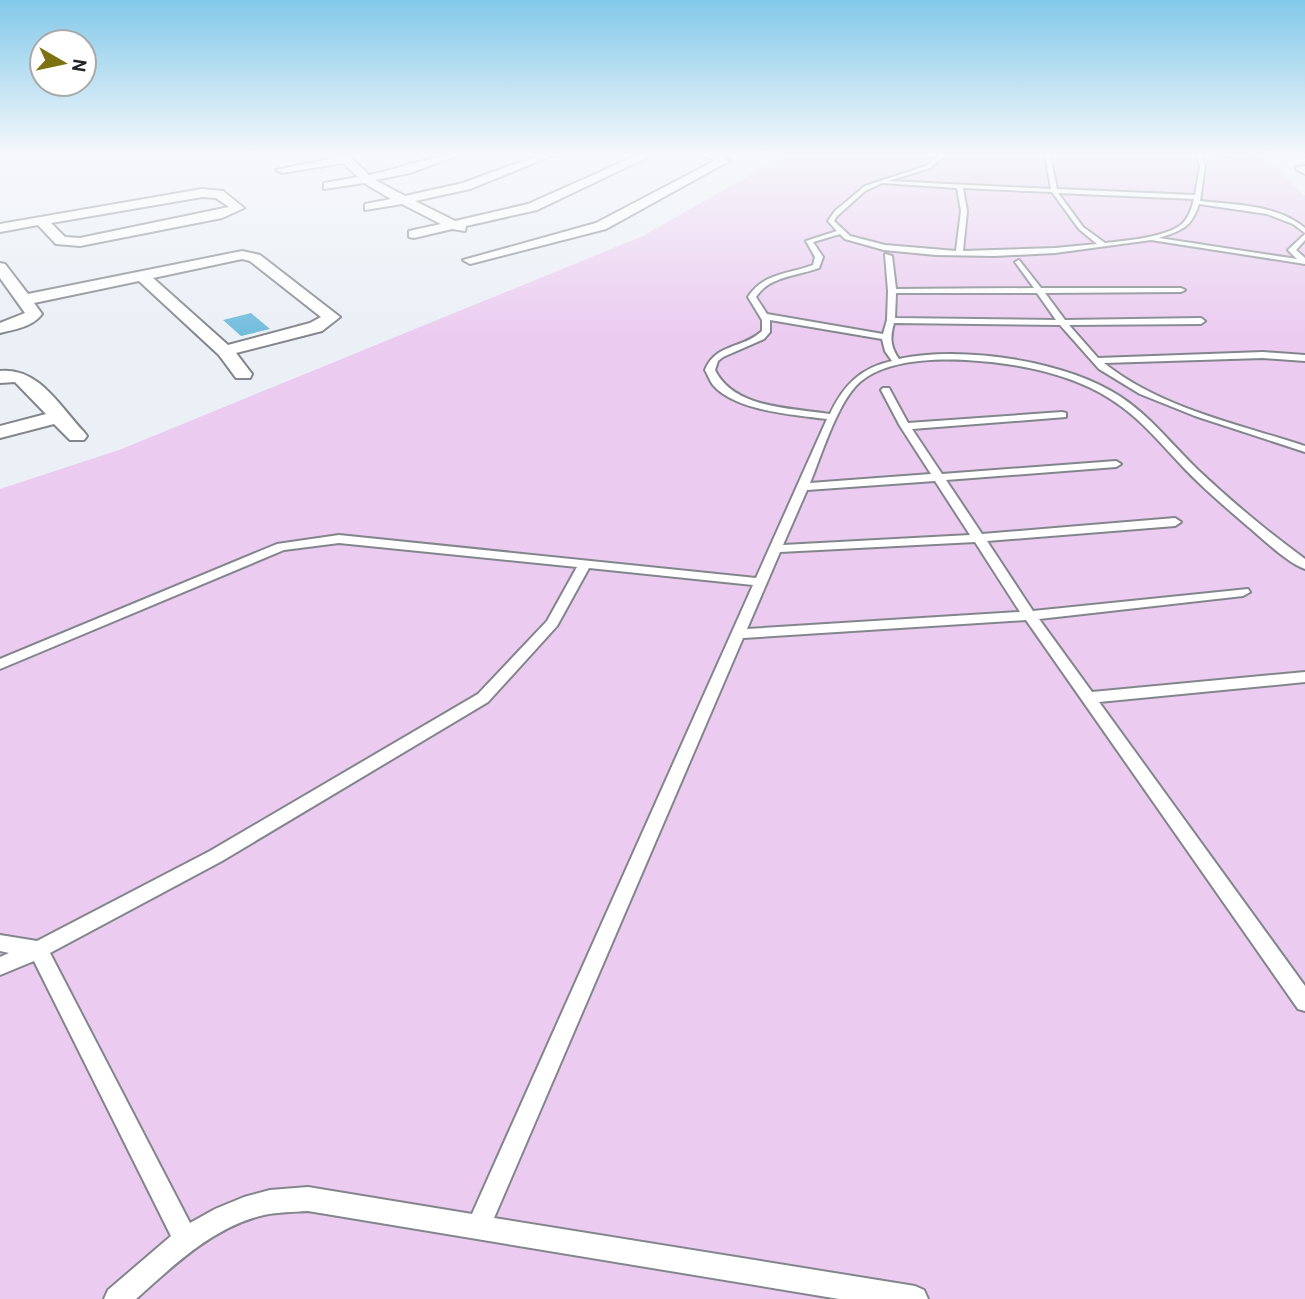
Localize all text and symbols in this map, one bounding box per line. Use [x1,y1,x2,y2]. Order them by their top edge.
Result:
north arrow [28,28,98,98]
text: N [68,58,93,74]

